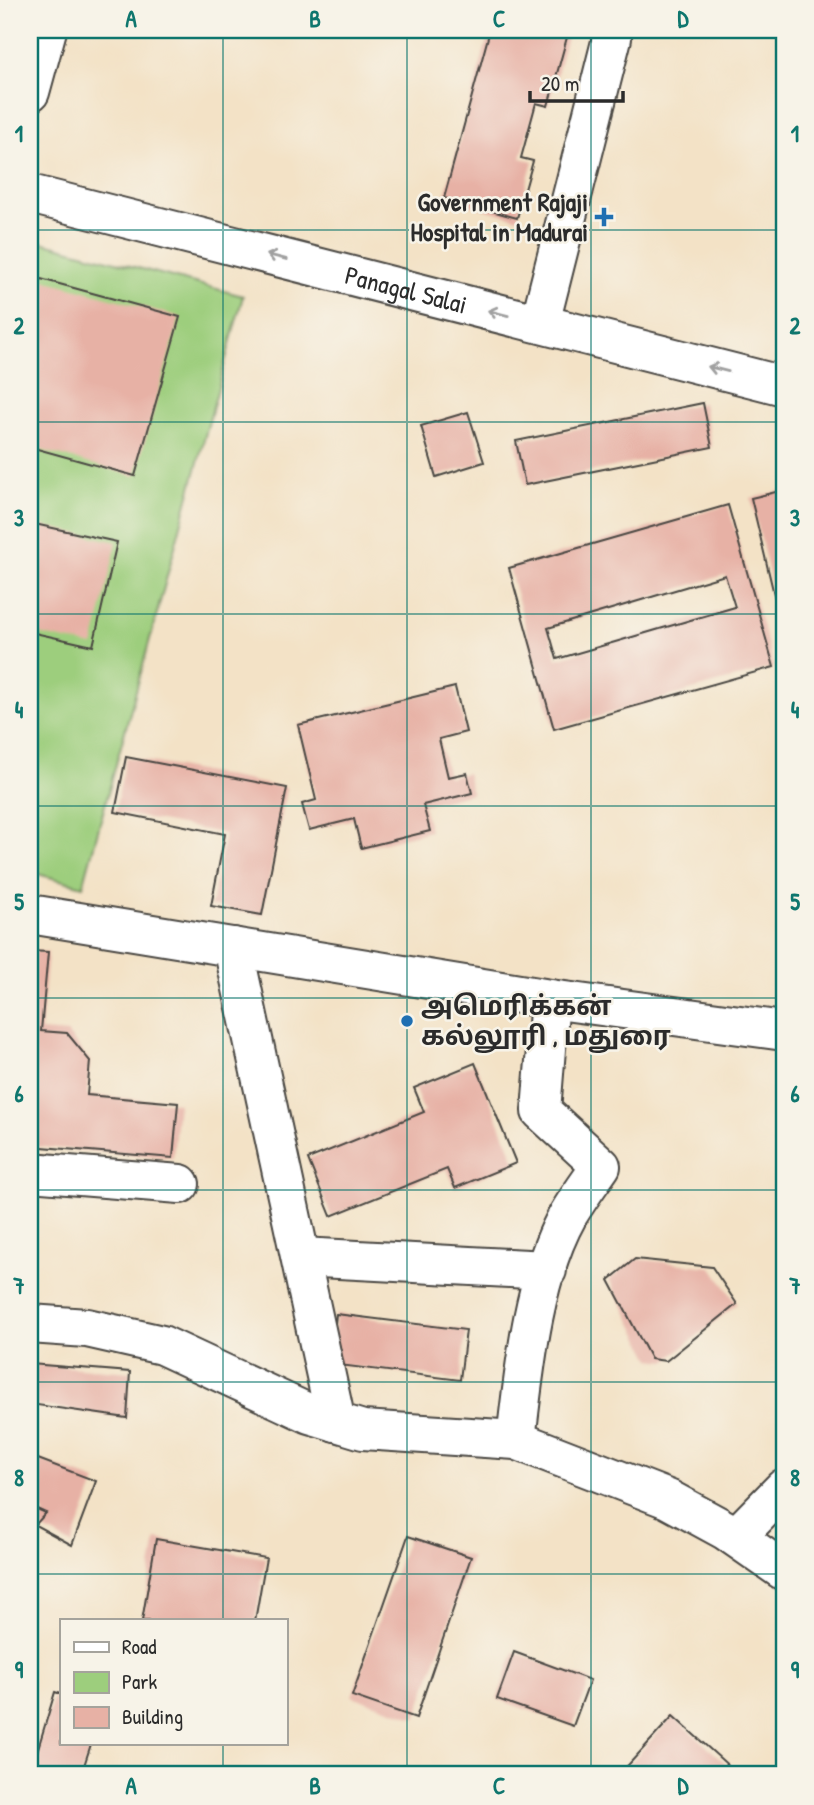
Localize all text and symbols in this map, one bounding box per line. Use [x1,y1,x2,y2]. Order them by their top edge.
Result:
text: A [125,3,137,34]
text: B [309,3,321,34]
text: C [493,3,505,34]
text: D [678,3,690,34]
scale bar [530,60,623,104]
text: 20 m [541,69,579,98]
text: 1 [15,118,23,149]
text: 1 [791,118,799,149]
place label: Government Rajaji Hospital in Madurai [411,184,588,250]
marker: Government Rajaji Hospital in Madurai [594,207,614,227]
one-way arrow [266,249,288,262]
street label: Panagal Salai [341,257,471,322]
one-way arrow [487,306,510,319]
text: 2 [14,310,25,341]
text: 2 [790,310,801,341]
one-way arrow [707,362,730,375]
text: 3 [14,502,24,533]
text: 3 [790,502,800,533]
text: 4 [15,694,24,725]
text: 4 [791,694,800,725]
text: 5 [14,886,24,917]
text: 5 [790,886,800,917]
place label: அமெரிக்கன் கல்லூரி , மதுரை [421,988,671,1053]
marker: அமெரிக்கன் கல்லூரி , மதுரை [399,1013,415,1029]
text: 6 [14,1078,24,1109]
text: 6 [790,1078,800,1109]
text: 7 [12,1270,25,1301]
text: 7 [788,1270,801,1301]
text: 8 [14,1462,24,1493]
text: 8 [790,1462,800,1493]
legend [60,1619,287,1745]
text: Road [122,1632,156,1661]
text: 9 [15,1654,24,1685]
text: 9 [791,1654,800,1685]
text: Park [122,1667,157,1696]
text: Building [122,1702,183,1731]
text: A [125,1770,137,1801]
text: B [309,1770,321,1801]
text: C [493,1770,505,1801]
text: D [678,1770,690,1801]

